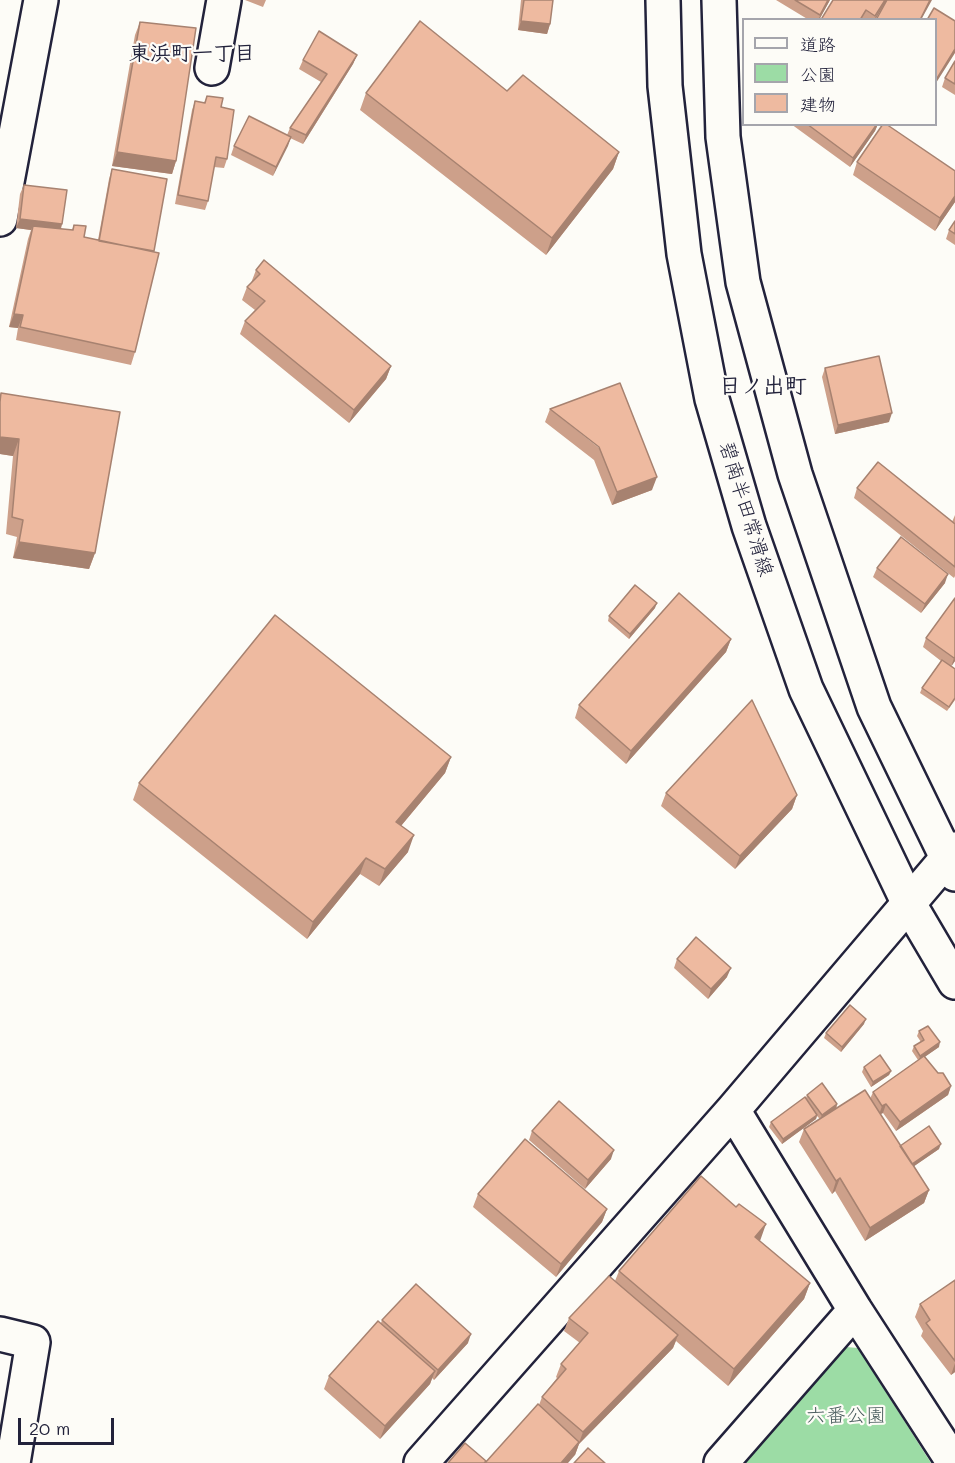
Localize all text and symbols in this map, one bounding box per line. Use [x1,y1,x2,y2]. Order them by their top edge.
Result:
legend [742,18,937,126]
text: 道路 [800,32,836,56]
district label: 東浜町一丁目 [129,41,255,67]
text: 公園 [800,62,836,86]
text: 建物 [800,92,836,116]
district label: 日ノ出町 [719,373,807,399]
street label: 碧南半田常滑線 [714,439,778,579]
park label: 六番公園 [806,1404,886,1428]
scale bar [21,1406,117,1444]
text: 20 m [29,1416,70,1440]

